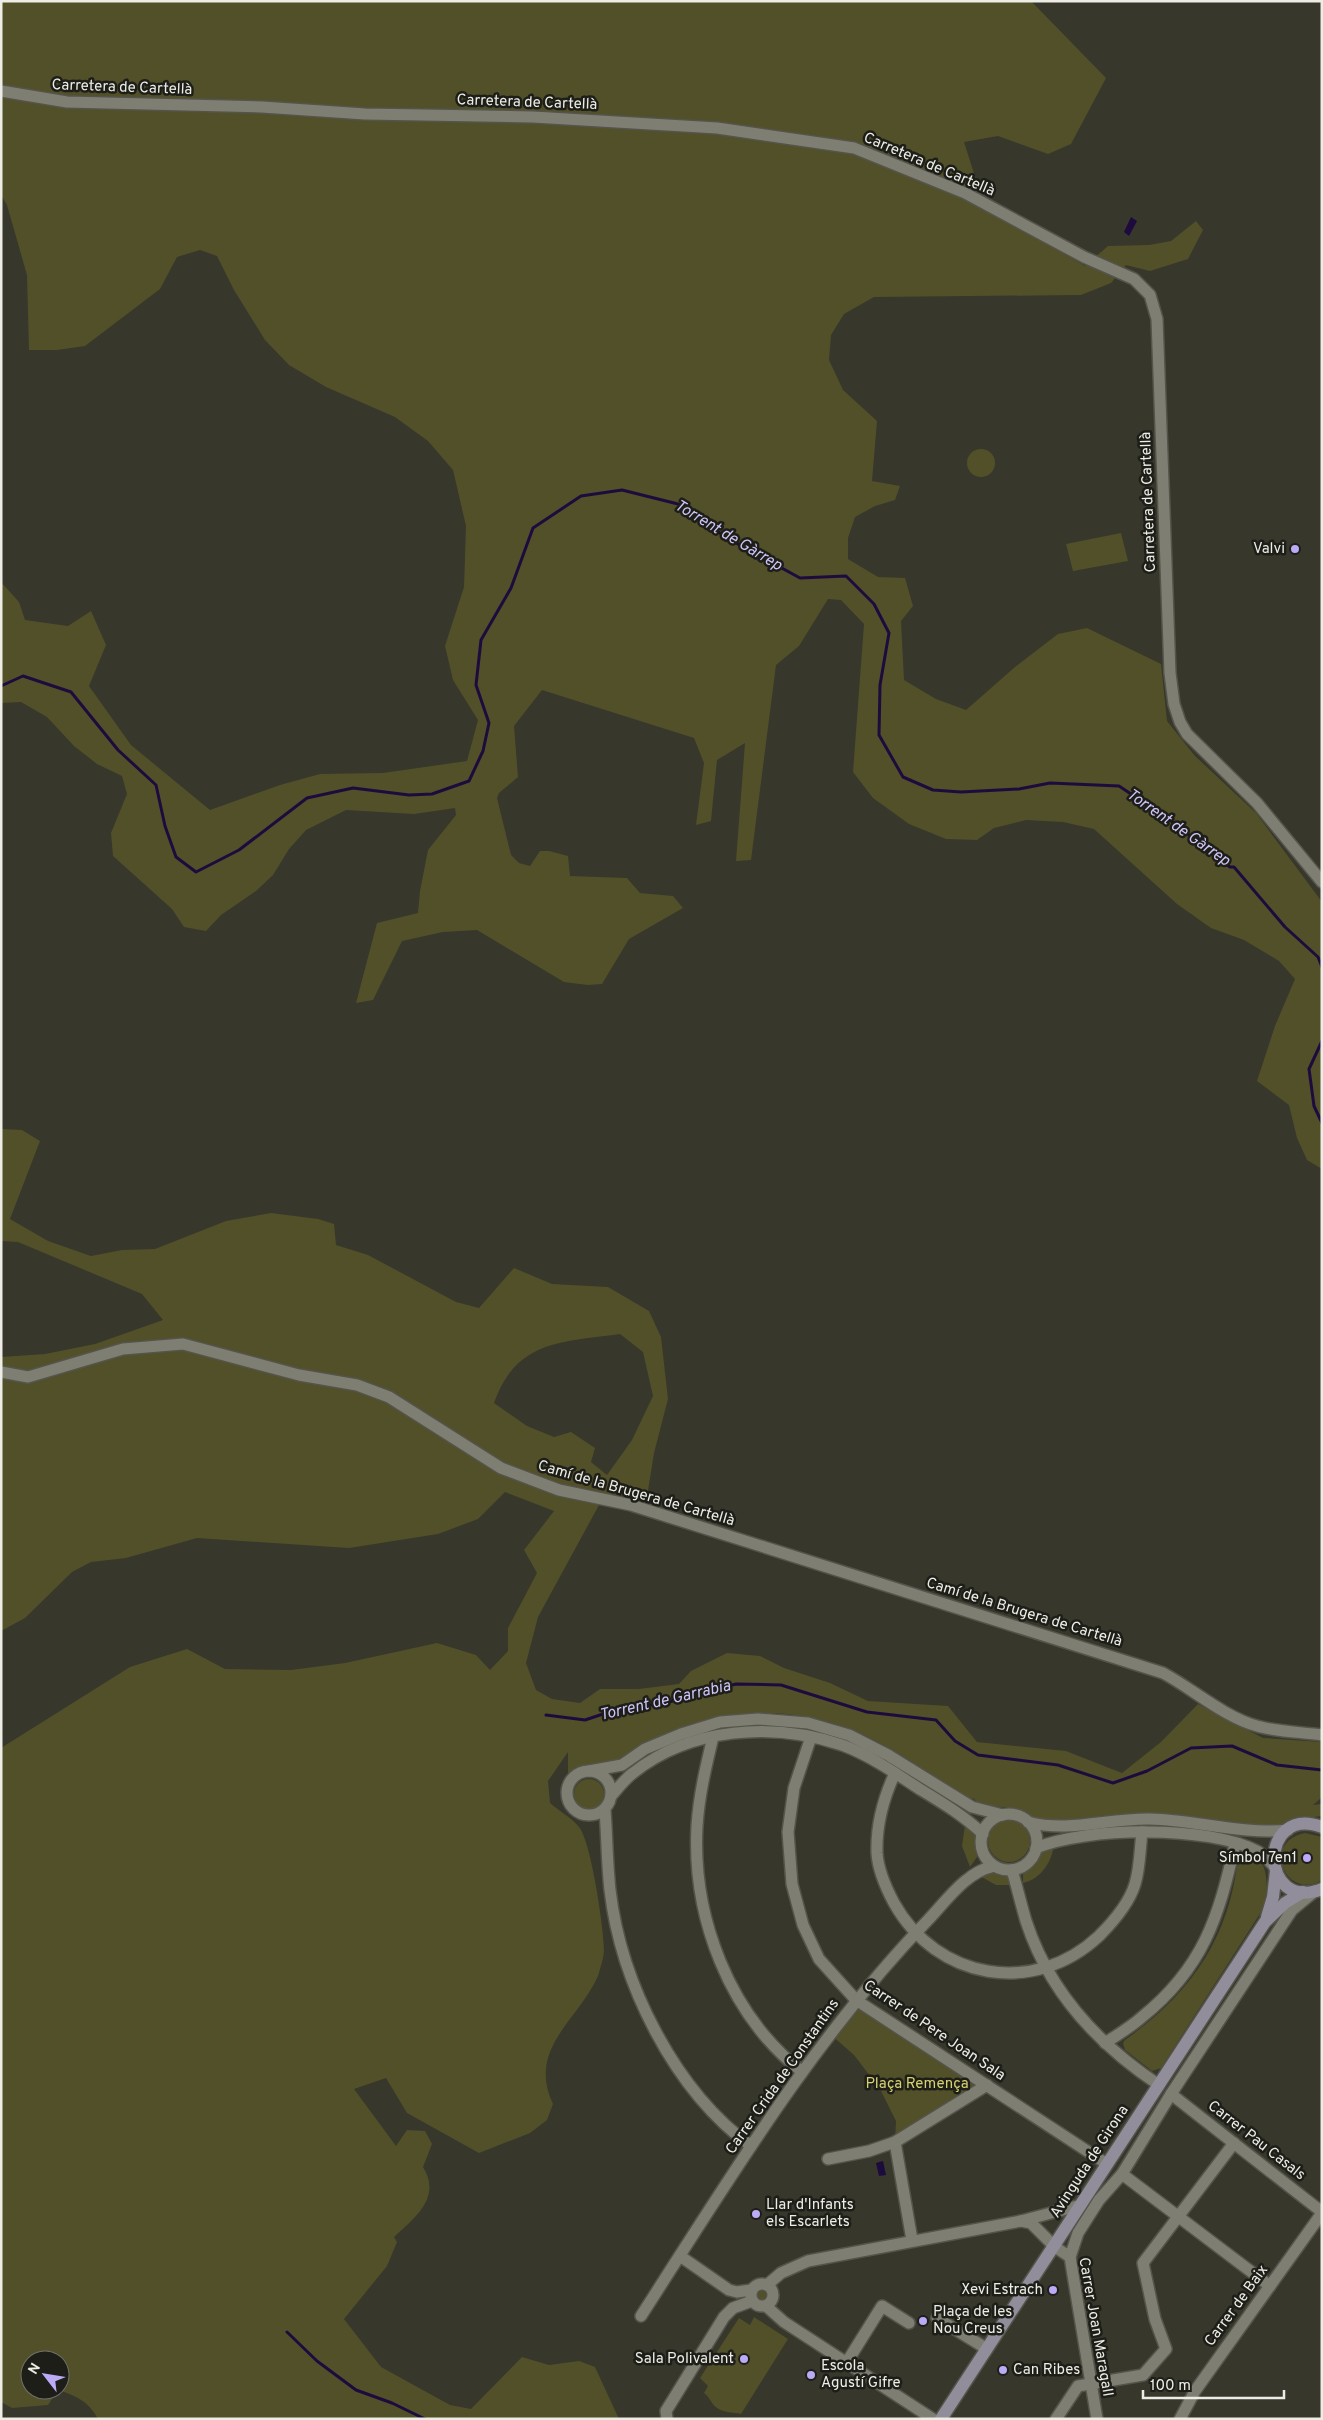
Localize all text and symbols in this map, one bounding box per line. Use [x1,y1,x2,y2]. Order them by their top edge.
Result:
street label: Carretera de Cartellà [51,76,193,100]
street label: Carretera de Cartellà [456,91,598,115]
street label: Carretera de Cartellà [860,129,998,201]
street label: Carretera de Cartellà [1137,431,1161,573]
water label: Torrent de Gàrrep [671,496,786,576]
place label: Valvi [1253,540,1285,559]
marker: Valvi [1289,543,1301,555]
water label: Torrent de Gàrrep [1122,785,1234,871]
street label: Camí de la Brugera de Cartellà [535,1457,737,1531]
street label: Camí de la Brugera de Cartellà [924,1574,1124,1652]
water label: Torrent de Garrabia [597,1676,733,1726]
place label: Símbol 7en1 [1219,1849,1297,1868]
marker: Símbol 7en1 [1301,1852,1313,1864]
street label: Carrer de Pere Joan Sala [860,1976,1008,2086]
street label: Carrer Crida de Constantins [722,1996,844,2158]
park label: Plaça Remença [865,2075,969,2094]
street label: Carrer Pau Casals [1203,2097,1309,2185]
street label: Avinguda de Girona [1046,2102,1134,2222]
place label: Llar d'Infants els Escarlets [766,2196,854,2232]
marker: Llar d'Infants els Escarlets [750,2208,762,2220]
street label: Carrer Joan Maragall [1073,2256,1117,2398]
street label: Carrer de Baix [1201,2261,1273,2350]
place label: Xevi Estrach [961,2281,1043,2300]
marker: Xevi Estrach [1047,2284,1059,2296]
place label: Plaça de les Nou Creus [933,2303,1012,2339]
marker: Plaça de les Nou Creus [917,2315,929,2327]
north arrow [20,2350,70,2400]
place label: Sala Polivalent [635,2350,734,2369]
marker: Sala Polivalent [738,2353,750,2365]
place label: Escola Agustí Gifre [821,2357,900,2393]
text: N [25,2360,45,2378]
place label: Can Ribes [1013,2361,1080,2380]
marker: Can Ribes [997,2364,1009,2376]
scale bar [1143,2368,1284,2400]
marker: Escola Agustí Gifre [805,2369,817,2381]
text: 100 m [1150,2377,1191,2396]

